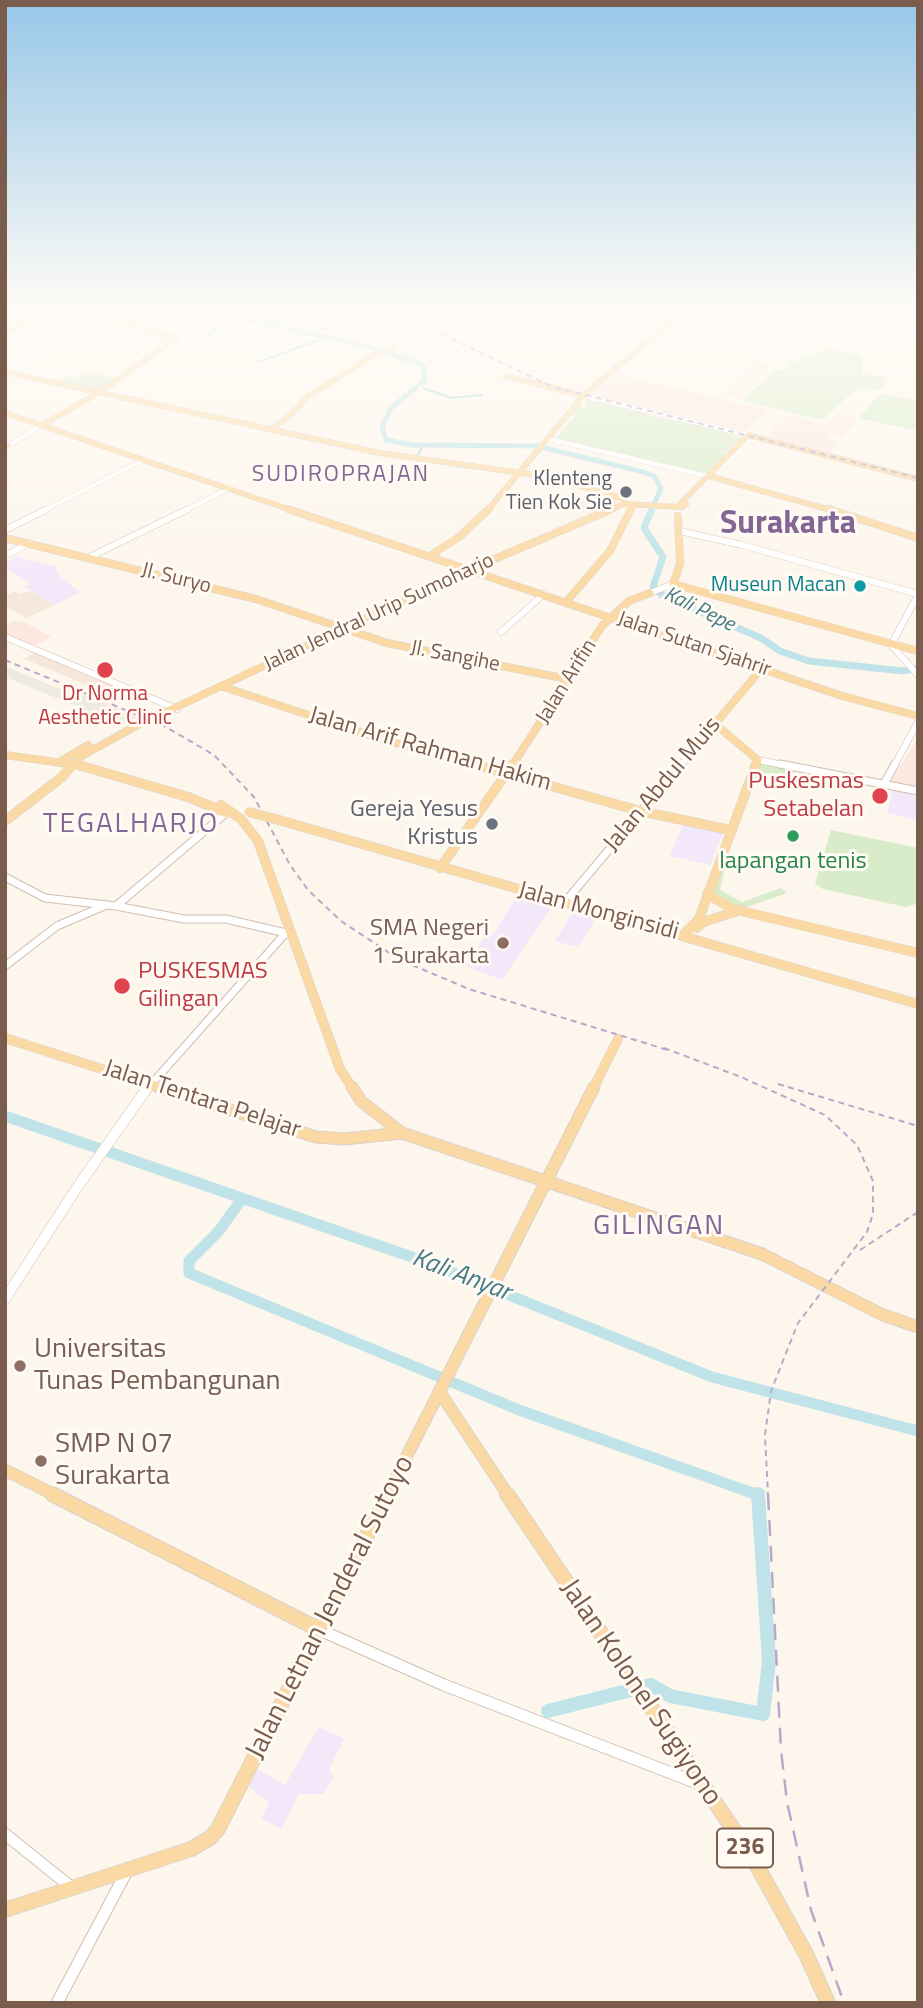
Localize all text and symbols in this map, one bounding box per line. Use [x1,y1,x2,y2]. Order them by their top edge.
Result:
district label: SUDIROPRAJAN [253,461,429,489]
place label: Klenteng Tien Kok Sie [506,467,612,517]
marker: Klenteng Tien Kok Sie [618,484,634,500]
district label: Surakarta [720,506,856,544]
street label: Jalan Jendral Urip Sumoharjo [260,549,498,677]
street label: Jl. Suryo [139,558,213,600]
place label: Museun Macan [711,573,846,599]
marker: Museun Macan [852,578,868,594]
water label: Kali Pepe [659,582,739,638]
street label: Jalan Sutan Sjahrir [614,607,774,683]
street label: Jalan Arifin [531,635,603,729]
street label: Jl. Sangihe [408,636,502,678]
marker: Dr Norma Aesthetic Clinic [95,660,115,680]
place label: Dr Norma Aesthetic Clinic [38,682,172,732]
street label: Jalan Arif Rahman Hakim [306,702,554,798]
street label: Jalan Abdul Muis [598,712,728,858]
place label: Puskesmas Setabelan [748,768,864,824]
marker: Puskesmas Setabelan [870,786,890,806]
place label: Gereja Yesus Kristus [350,796,478,852]
district label: TEGALHARJO [44,808,218,842]
marker: Gereja Yesus Kristus [484,816,500,832]
marker: lapangan tenis [785,828,801,844]
place label: lapangan tenis [719,848,867,876]
street label: Jalan Monginsidi [515,877,681,947]
place label: SMA Negeri 1 Surakarta [370,915,489,971]
marker: SMA Negeri 1 Surakarta [495,935,511,951]
place label: PUSKESMAS Gilingan [138,958,268,1014]
marker: PUSKESMAS Gilingan [112,976,132,996]
street label: Jalan Tentara Pelajar [100,1055,304,1145]
district label: GILINGAN [594,1210,724,1244]
water label: Kali Anyar [408,1243,514,1309]
place label: Universitas Tunas Pembangunan [34,1333,281,1399]
marker: Universitas Tunas Pembangunan [12,1358,28,1374]
place label: SMP N 07 Surakarta [55,1428,173,1494]
street label: Jalan Letnan Jenderal Sutoyo [240,1451,422,1765]
marker: SMP N 07 Surakarta [33,1453,49,1469]
street label: Jalan Kolonel Sugiyono [552,1574,728,1812]
road number: 236 [717,1828,773,1868]

